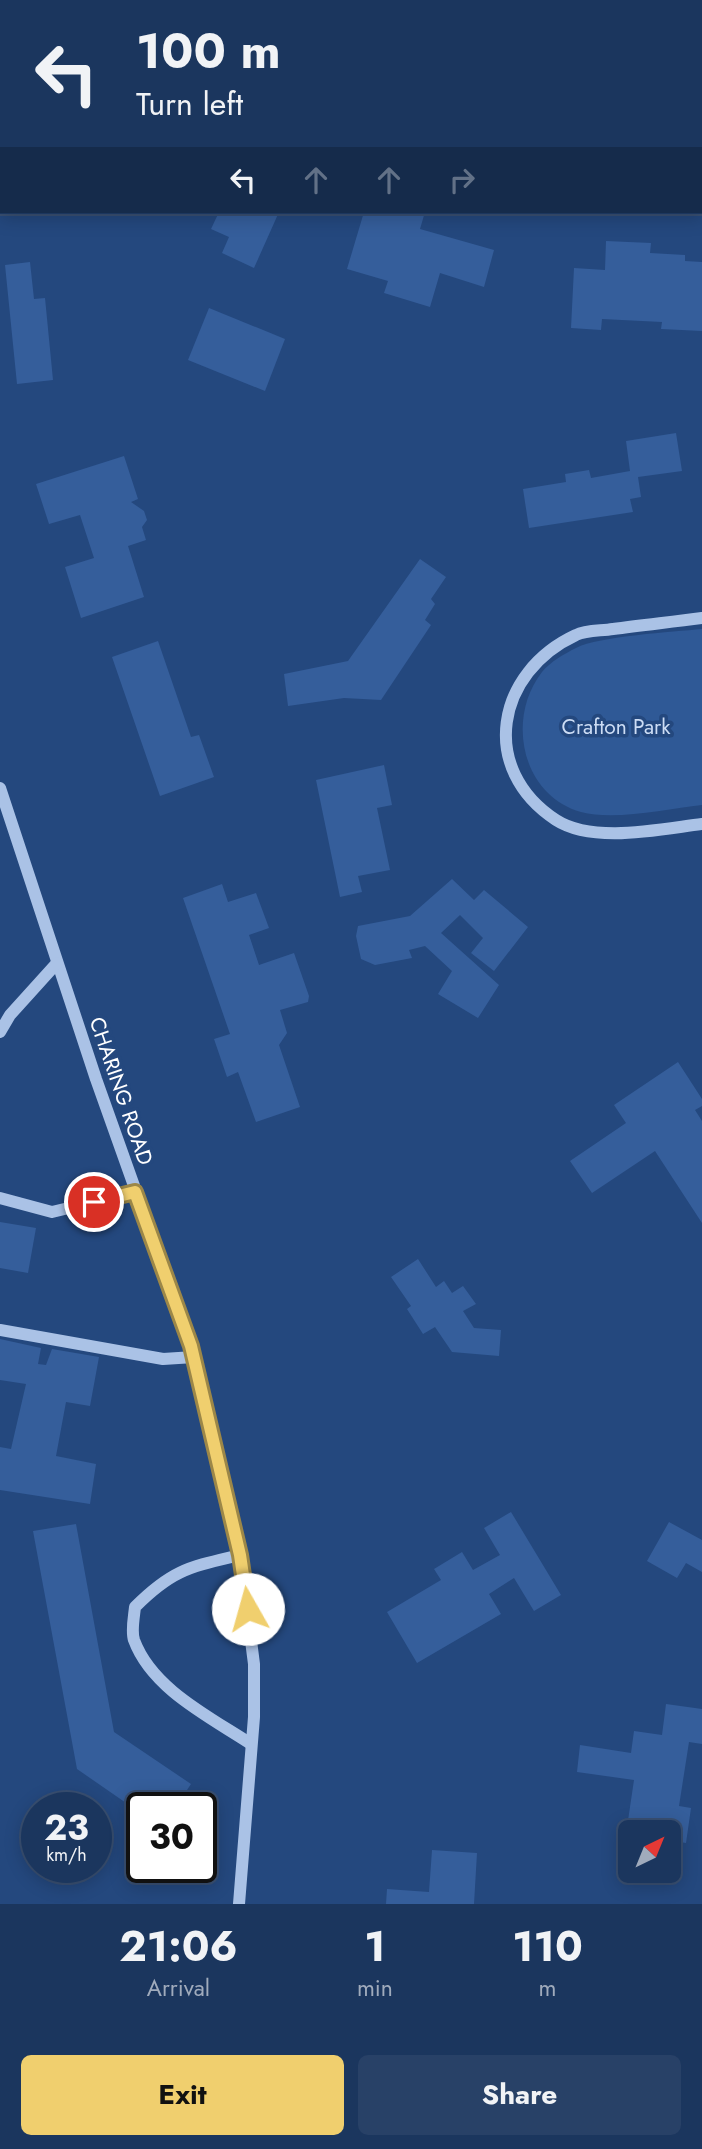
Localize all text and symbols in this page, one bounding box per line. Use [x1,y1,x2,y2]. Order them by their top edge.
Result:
text: 100 m [136,16,281,86]
icon: left [21,28,112,119]
text: Turn left [136,81,243,127]
icon: left [224,161,262,199]
icon: ahead [297,161,335,199]
icon: ahead [370,161,408,199]
icon: right [443,161,481,199]
park label: Crafton Park [562,712,671,742]
street label: CHARING ROAD [82,1013,160,1169]
pin [64,1172,124,1232]
icon: arrive [75,1183,113,1221]
position arrow [211,1572,285,1646]
speed limit sign: 30 [126,1792,217,1883]
text: 23 [44,1803,89,1853]
north arrow [618,1820,681,1883]
map controls [618,1820,681,1883]
text: km/h [46,1842,87,1868]
text: 21:06 [119,1916,238,1977]
text: 1 [364,1916,386,1977]
text: 110 [512,1916,583,1977]
text: Arrival [147,1971,210,2005]
text: min [357,1971,393,2005]
text: m [538,1971,556,2005]
button: Exit [21,2055,344,2135]
button: Share [358,2055,681,2135]

